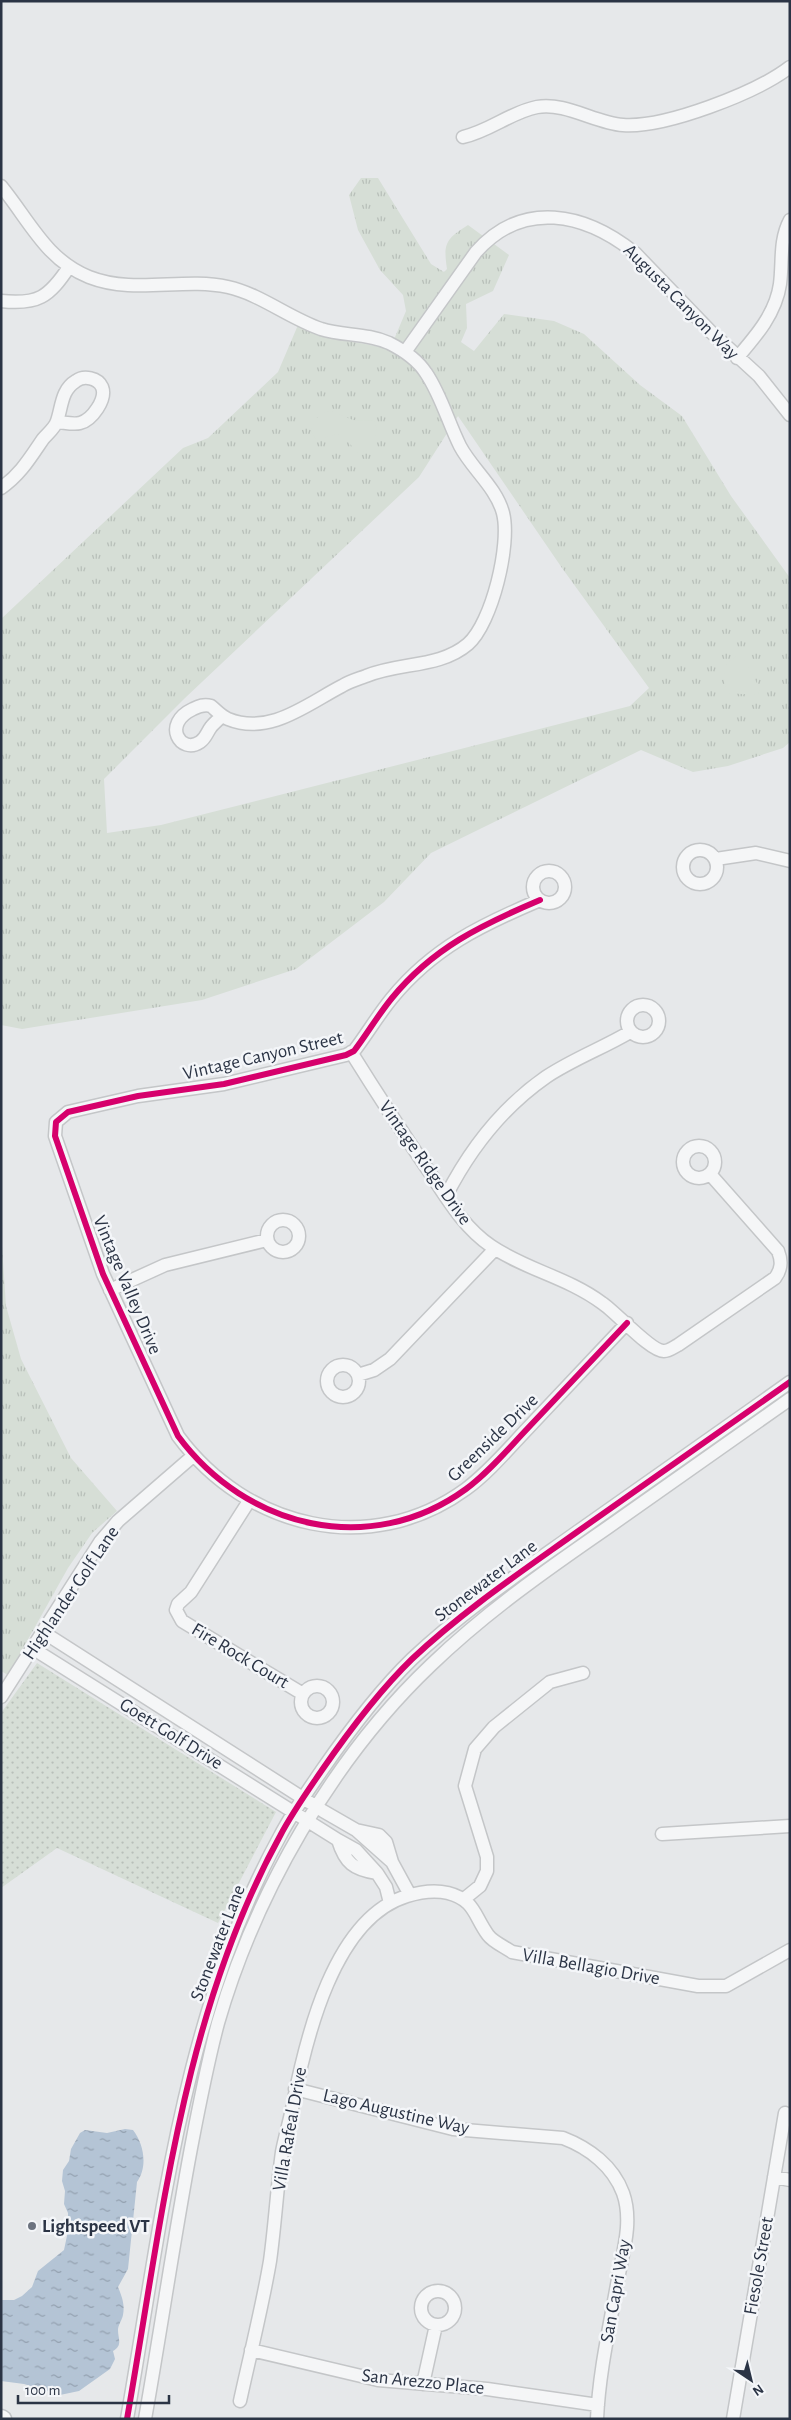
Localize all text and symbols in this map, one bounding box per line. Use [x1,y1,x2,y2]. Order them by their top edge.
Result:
street label: Augusta Canyon Way [620,241,742,363]
street label: Vintage Canyon Street [181,1028,345,1084]
street label: Vintage Ridge Drive [375,1097,475,1229]
street label: Vintage Valley Drive [89,1213,165,1357]
street label: Greenside Drive [444,1390,542,1486]
street label: Highlander Golf Lane [19,1523,123,1663]
street label: Stonewater Lane [431,1537,541,1625]
street label: Fire Rock Court [188,1620,292,1692]
street label: Goett Golf Drive [116,1695,226,1773]
street label: Stonewater Lane [187,1882,249,2004]
street label: Villa Bellagio Drive [521,1946,661,1988]
street label: Villa Rafeal Drive [270,2065,310,2193]
street label: Lago Augustine Way [321,2086,471,2138]
street label: Fiesole Street [741,2215,777,2317]
place label: Lightspeed VT [42,2217,150,2236]
marker: Lightspeed VT [26,2220,38,2232]
street label: San Capri Way [598,2238,634,2344]
north arrow [726,2355,776,2405]
street label: San Arezzo Place [361,2366,485,2398]
scale bar [18,2372,169,2404]
text: N [750,2381,766,2398]
text: 100 m [25,2383,60,2398]

